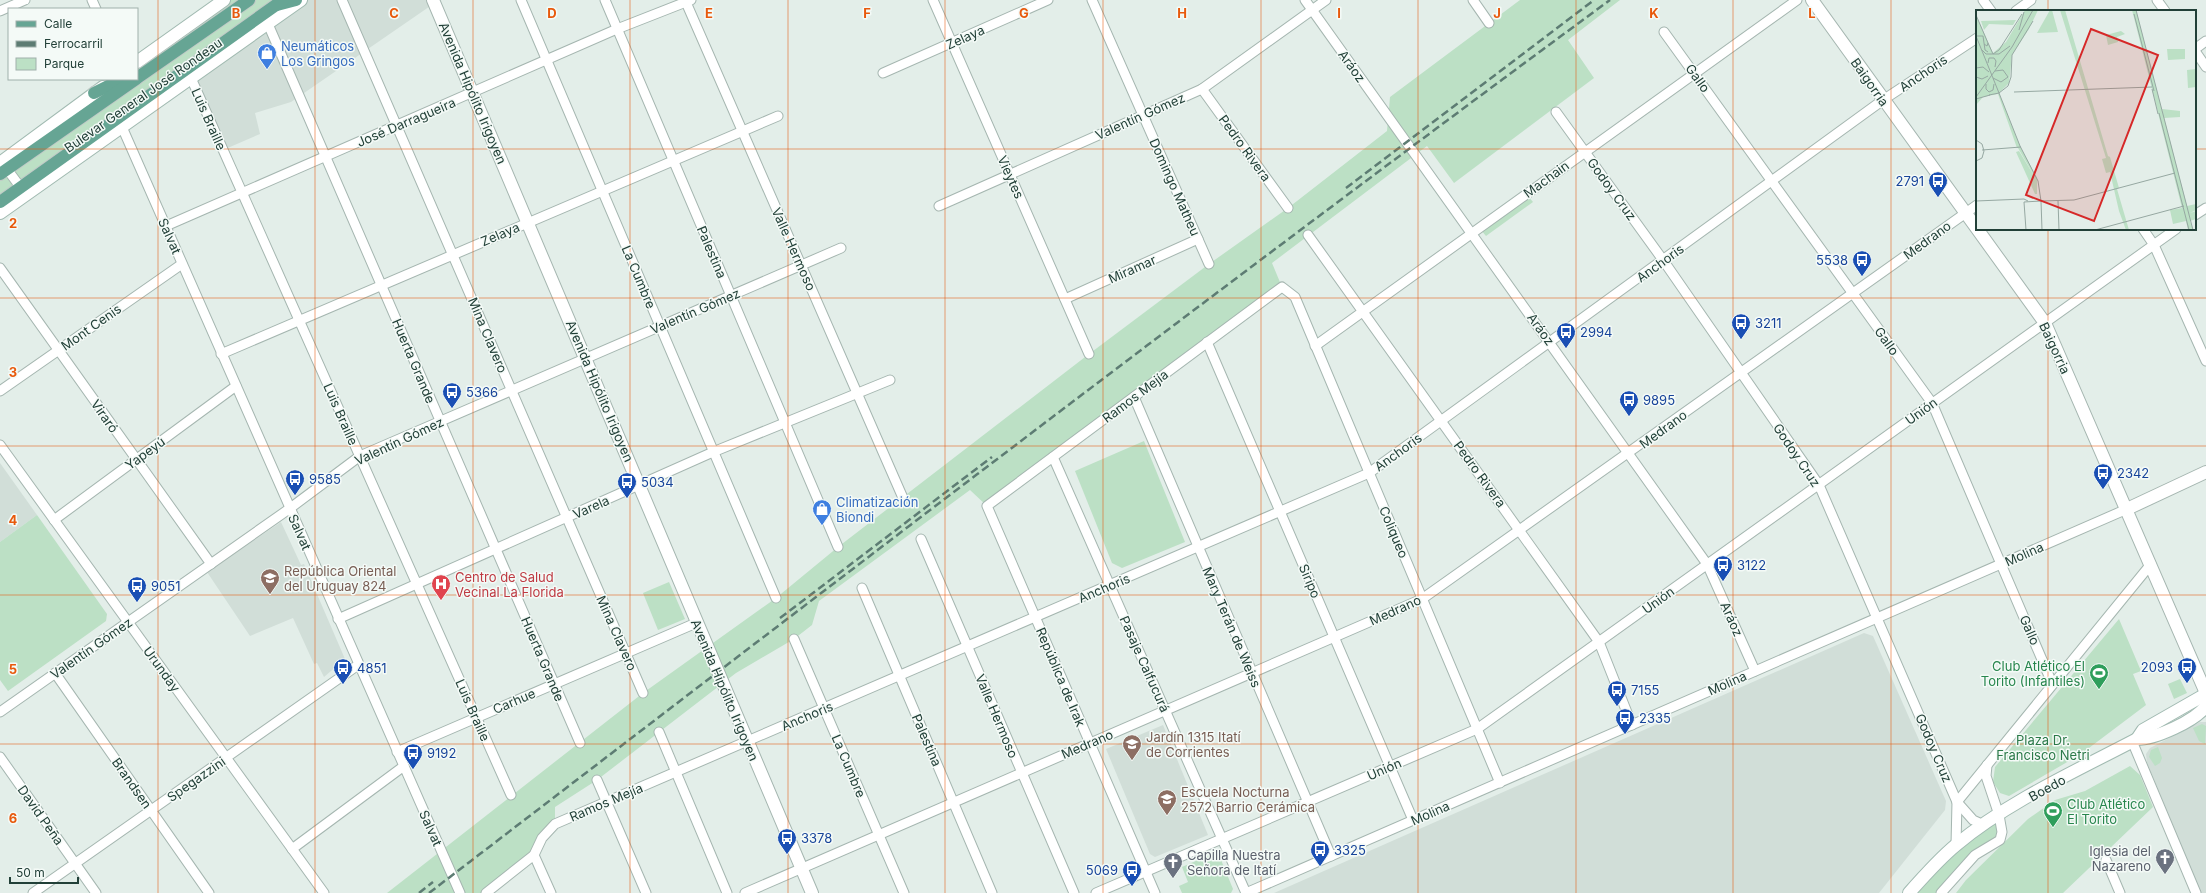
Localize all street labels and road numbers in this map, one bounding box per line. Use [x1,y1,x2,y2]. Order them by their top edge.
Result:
street label: Avenida Hipólito Irigoyen [436,20,510,166]
street label: Zelaya [943,21,987,53]
street label: Bulevar General José Rondeau [61,34,225,156]
street label: Aráoz [1335,47,1369,85]
street label: Anchoris [1896,51,1950,95]
street label: Baigorria [1848,55,1892,109]
street label: Gallo [1682,61,1714,95]
street label: Luis Braille [188,85,230,153]
street label: Valentín Gómez [1093,89,1187,143]
street label: José Darragueira [354,94,458,150]
street label: Pedro Rivera [1216,112,1274,184]
street label: Domingo Matheu [1146,136,1204,238]
street label: Vieytes [994,153,1028,201]
street label: Godoy Cruz [1584,155,1640,223]
street label: Machain [1520,157,1572,201]
street label: Valle Hermoso [769,205,820,293]
street label: Salvat [155,216,185,256]
street label: Medrano [1900,217,1954,263]
street label: Zelaya [478,219,522,249]
street label: Palestina [694,223,730,281]
street label: Anchoris [1633,240,1687,286]
street label: La Cumbre [619,243,659,311]
street label: Miramar [1106,251,1158,287]
street label: Valentín Gómez [648,285,742,337]
street label: Mina Clavero [465,295,511,375]
street label: Mont Cenis [58,300,124,354]
street label: Aráoz [1524,310,1558,348]
street label: Huerta Grande [389,316,439,406]
street label: Avenida Hipólito Irigoyen [563,318,637,464]
street label: Baigorria [2036,320,2074,376]
street label: Gallo [1871,324,1903,358]
street label: Ramos Mejía [1099,366,1171,426]
street label: Luis Braille [320,380,362,448]
street label: Unión [1902,394,1940,428]
street label: Viraró [88,396,122,436]
street label: Medrano [1636,406,1690,452]
street label: Valentín Gómez [352,413,446,469]
street label: Godoy Cruz [1770,420,1824,490]
street label: Anchoris [1371,429,1425,475]
street label: Yapeyú [122,433,168,473]
street label: Pedro Rivera [1451,438,1509,510]
street label: Varela [570,492,612,522]
street label: Coliqueo [1376,504,1412,560]
street label: Salvat [285,512,315,552]
street label: Molina [2002,538,2046,570]
street label: Siripo [1296,562,1324,601]
street label: Mary Terán de Weiss [1199,564,1265,690]
street label: Anchoris [1076,570,1132,606]
street label: Unión [1639,583,1677,617]
street label: Medrano [1367,591,1424,628]
street label: Mina Clavero [593,593,641,673]
street label: Aráoz [1717,599,1747,639]
street label: Pasaje Calfucurá [1117,613,1173,715]
street label: Gallo [2017,613,2044,648]
street label: Valentín Gómez [47,614,135,682]
street label: Huerta Grande [518,614,568,704]
street label: Avenida Hipólito Irigoyen [688,617,762,763]
street label: República de Irak [1033,625,1089,729]
street label: Urunday [140,643,184,695]
street label: Molina [1705,667,1749,699]
street label: Valle Hermoso [972,672,1022,760]
street label: Luis Braille [452,676,494,744]
street label: Carhue [490,685,538,717]
street label: Anchoris [779,698,835,734]
street label: Palestina [909,711,945,769]
street label: Godoy Cruz [1912,711,1956,785]
street label: Medrano [1059,726,1116,762]
street label: La Cumbre [829,732,869,800]
street label: Spegazzini [164,753,228,805]
street label: Brandsen [109,754,155,812]
street label: Unión [1364,755,1404,783]
street label: Boedo [2026,771,2068,805]
street label: Ramos Mejía [567,779,645,825]
street label: David Peña [15,782,67,848]
street label: Molina [1408,797,1452,829]
street label: Salvat [416,808,446,848]

